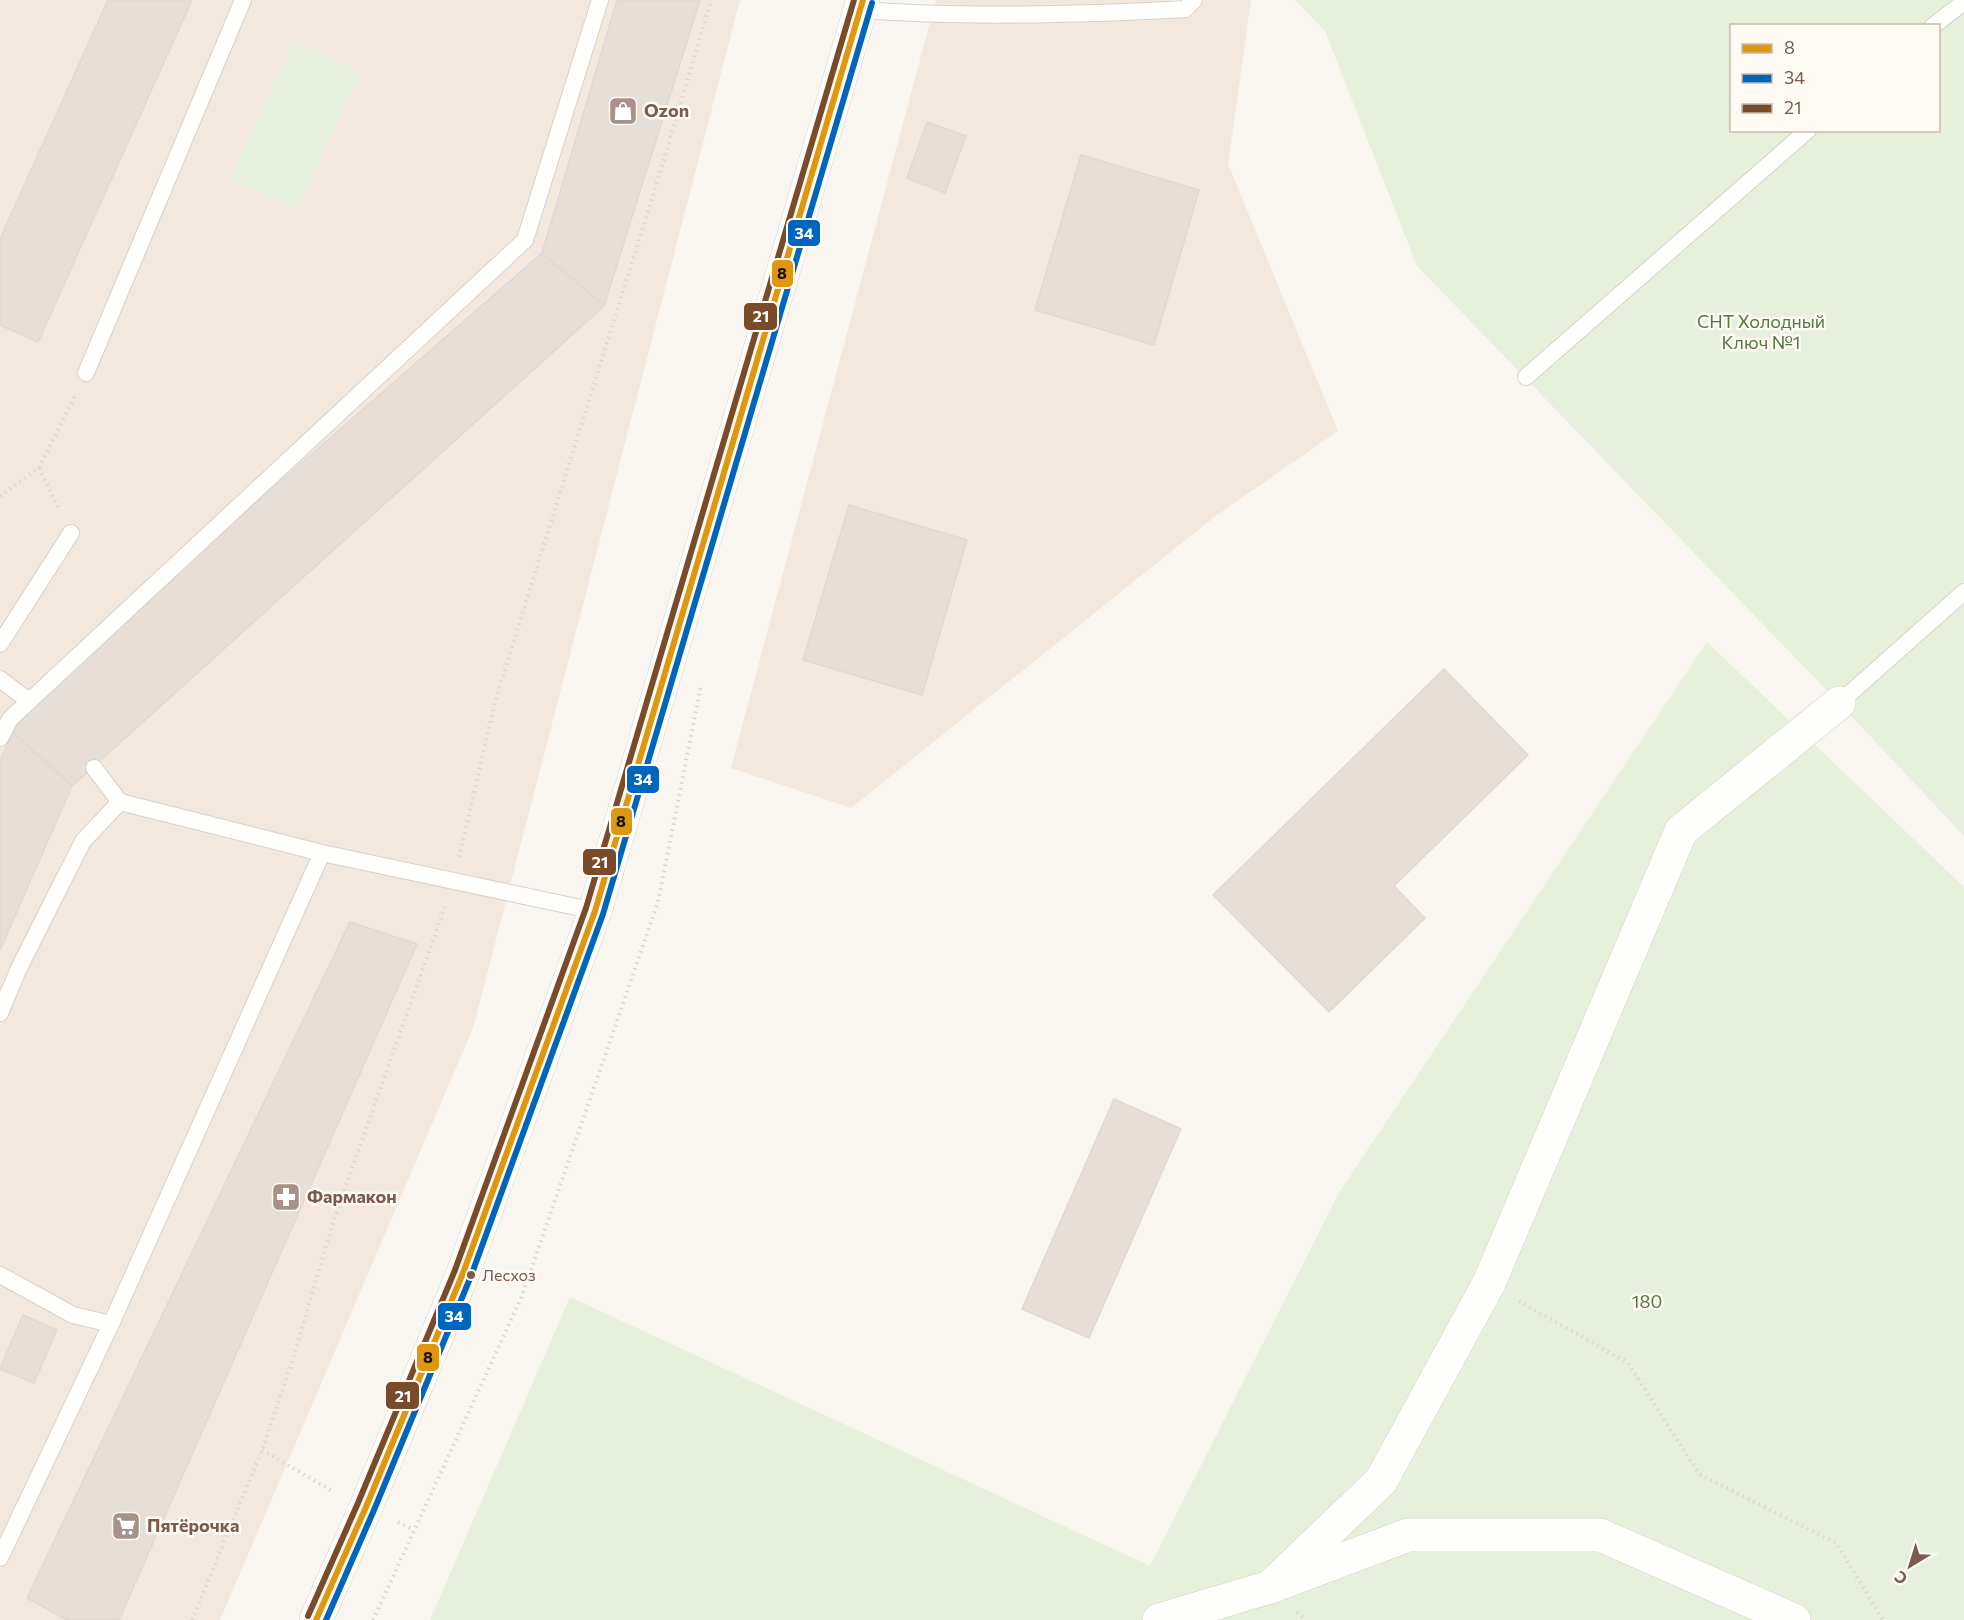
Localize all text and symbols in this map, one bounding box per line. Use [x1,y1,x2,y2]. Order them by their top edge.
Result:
legend [1730,24,1940,132]
text: 8 [1784,36,1795,58]
text: 34 [1784,66,1805,88]
shop icon: Ozon [607,95,639,127]
text: 21 [1784,96,1802,118]
place label: Ozon [644,99,689,121]
line badge: 34 [787,219,821,247]
text: 34 [794,223,814,242]
line badge: 8 [771,259,794,288]
text: 8 [777,263,787,282]
line badge: 21 [743,302,778,331]
text: 21 [753,306,769,325]
park label: СНТ Холодный Ключ №1 [1697,310,1825,353]
line badge: 34 [626,765,660,794]
text: 34 [633,769,653,788]
line badge: 8 [610,807,633,836]
text: 8 [616,811,626,830]
line badge: 21 [582,848,617,876]
text: 21 [592,852,608,871]
pharmacy icon: Фармакон [270,1181,302,1213]
place label: Фармакон [307,1185,397,1207]
place label: Лесхоз [482,1265,536,1284]
marker: Лесхоз [465,1269,477,1281]
park label: 180 [1632,1290,1662,1312]
line badge: 34 [437,1302,472,1331]
text: 34 [444,1306,464,1325]
line badge: 8 [416,1343,440,1372]
text: 8 [423,1347,433,1366]
line badge: 21 [385,1381,420,1410]
text: 21 [395,1386,411,1405]
supermarket icon: Пятёрочка [110,1510,142,1542]
place label: Пятёрочка [147,1514,239,1536]
north arrow [1880,1536,1940,1596]
text: С [1890,1567,1911,1589]

